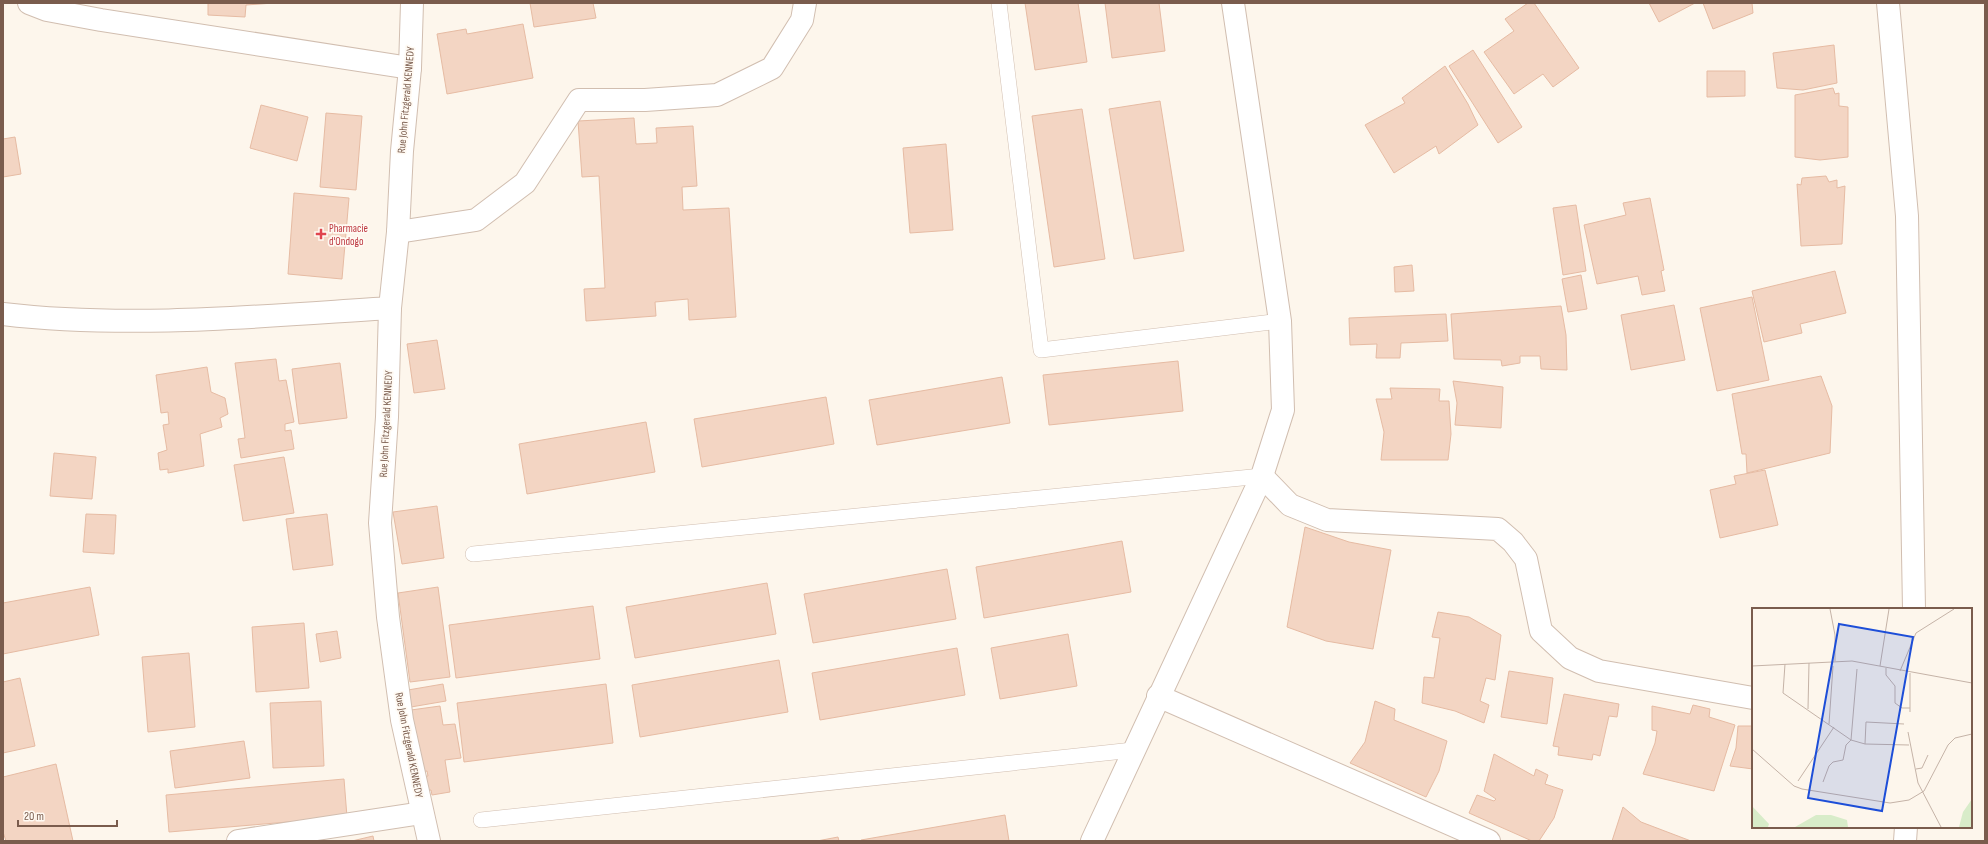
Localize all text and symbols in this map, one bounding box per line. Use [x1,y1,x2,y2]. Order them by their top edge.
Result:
street label: Rue John Fitzgerald KENNEDY [395,46,417,154]
place label: Pharmacie d'Ondogo [329,222,368,248]
marker: Pharmacie d'Ondogo [316,229,326,239]
street label: Rue John Fitzgerald KENNEDY [377,370,395,478]
inset map [1752,608,1972,828]
street label: Rue John Fitzgerald KENNEDY [392,691,426,799]
scale bar [18,802,117,828]
text: 20 m [24,809,44,824]

